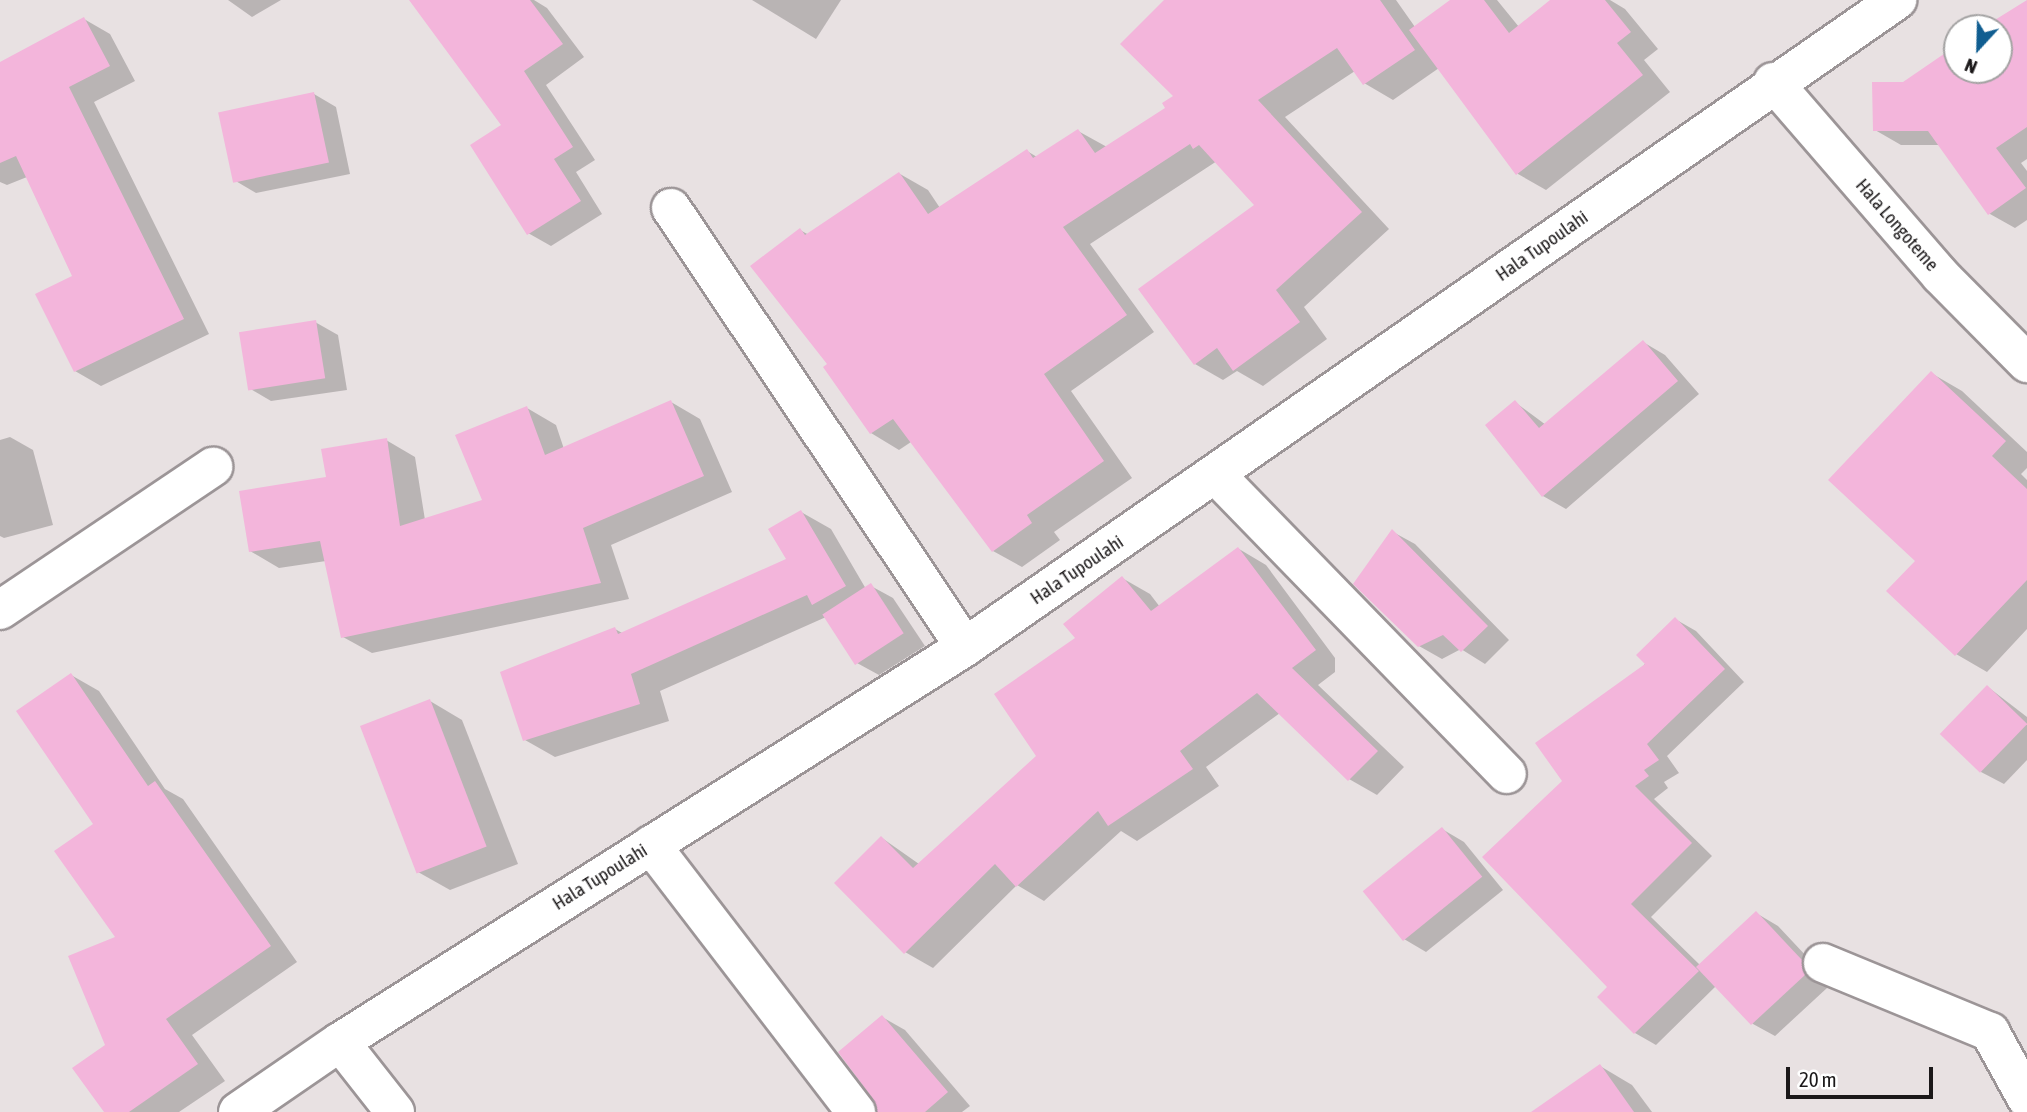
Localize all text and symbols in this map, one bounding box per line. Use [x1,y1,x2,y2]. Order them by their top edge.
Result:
north arrow [1943,14,2013,84]
text: N [1962,54,1980,79]
street label: Hala Longoteme [1851,174,1943,276]
street label: Hala Tupoulahi [1491,206,1593,286]
street label: Hala Tupoulahi [1026,530,1128,610]
street label: Hala Tupoulahi [548,839,652,915]
scale bar [1789,1052,1936,1096]
text: 20 m [1799,1067,1837,1091]

